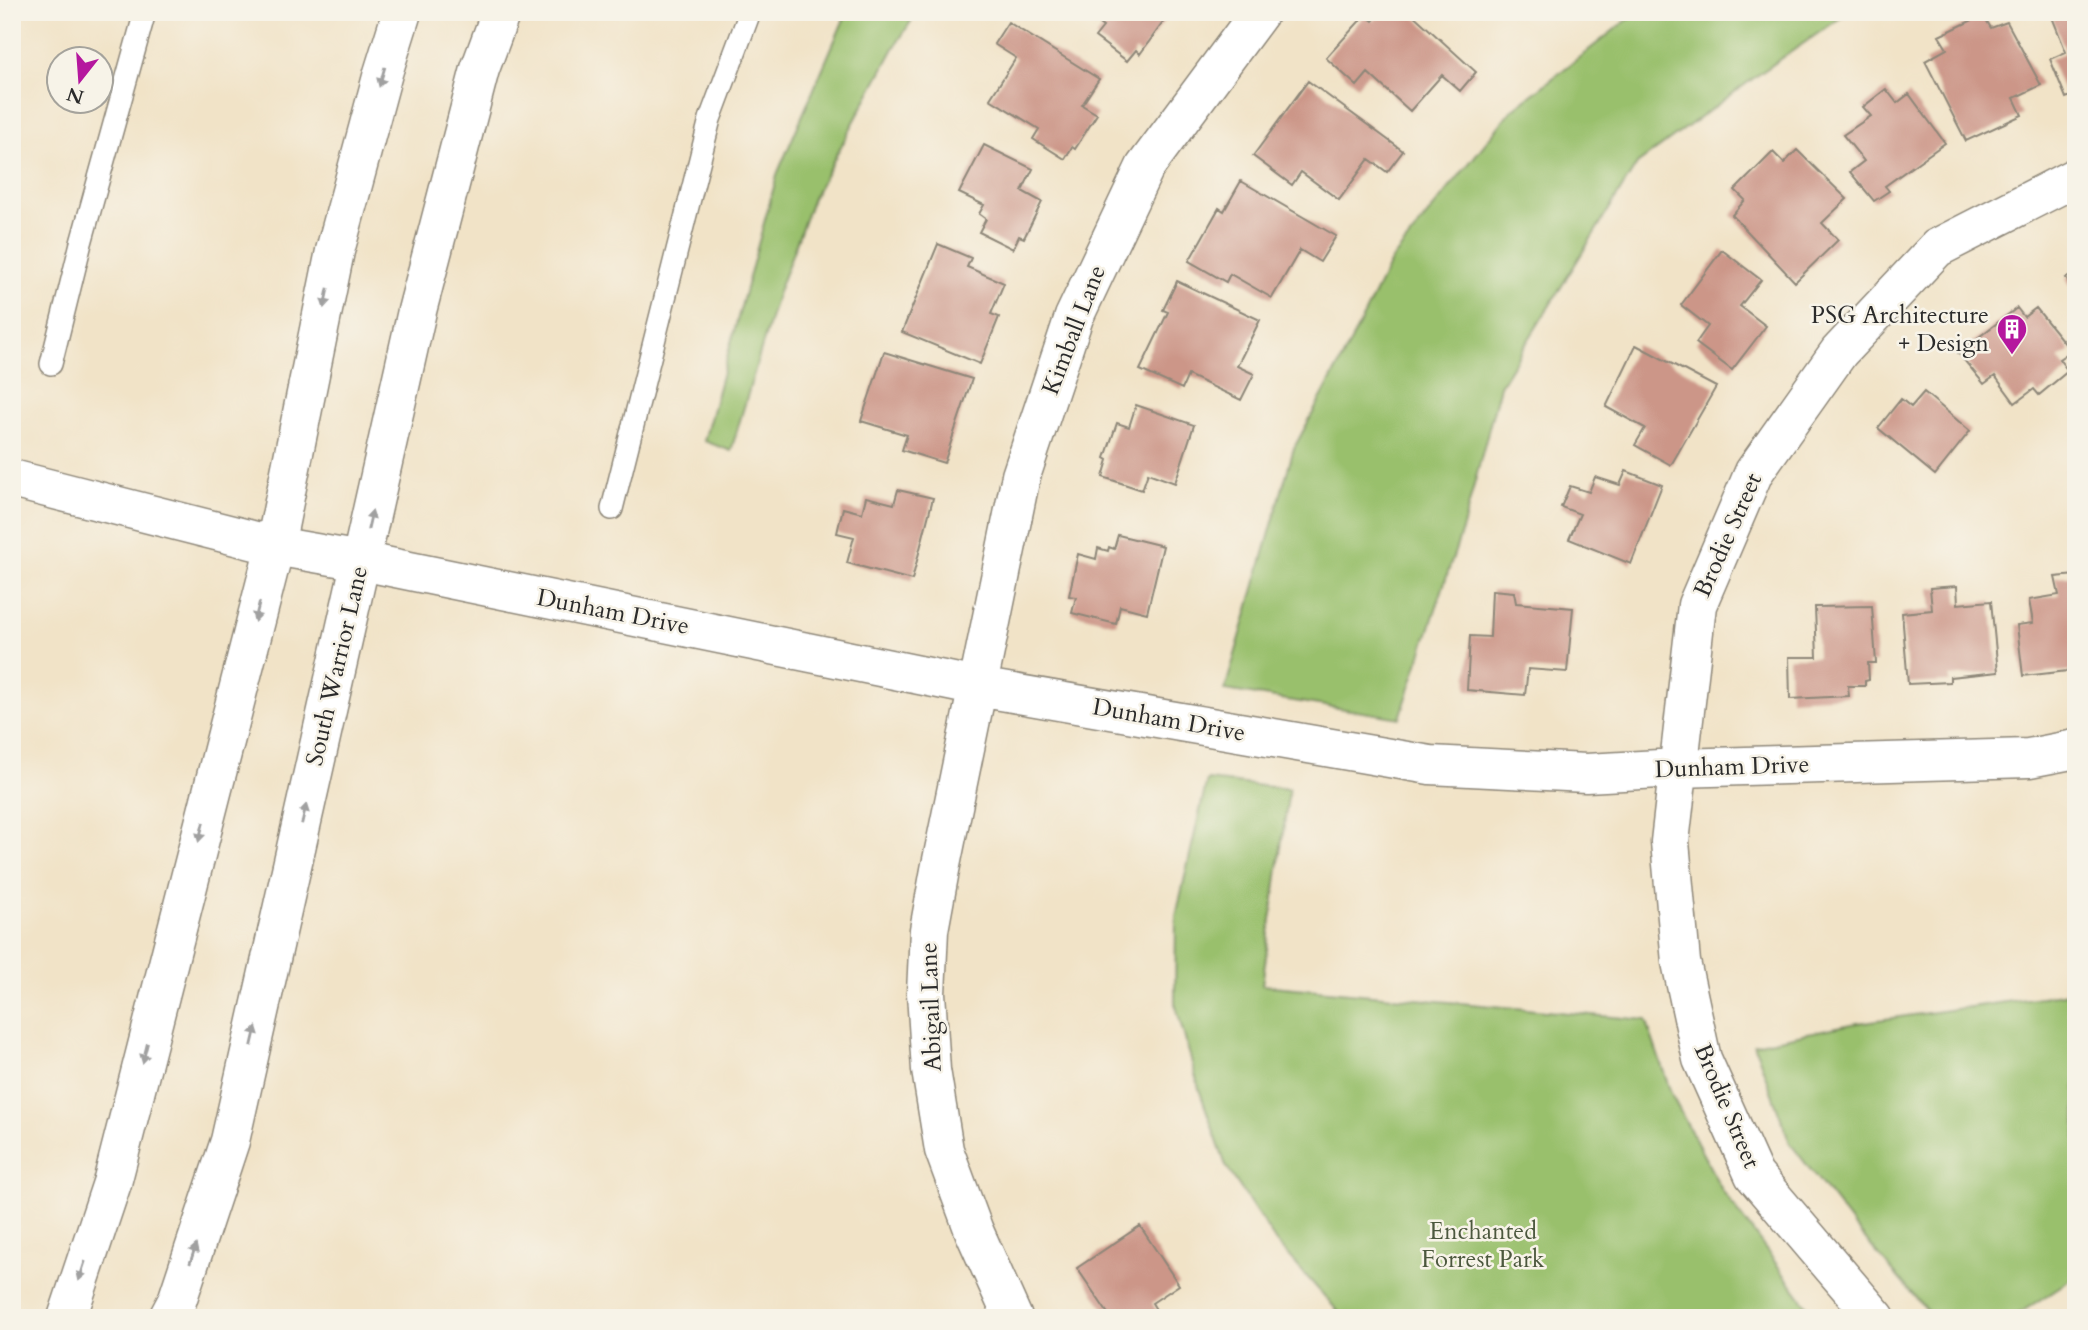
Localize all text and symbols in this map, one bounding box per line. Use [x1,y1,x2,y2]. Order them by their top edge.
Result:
north arrow [46,46,116,116]
one-way arrow [376,67,387,89]
text: N [63,80,87,110]
street label: Kimball Lane [1034,260,1114,400]
one-way arrow [320,287,331,309]
place label: PSG Architecture + Design [1811,299,1989,360]
building icon: PSG Architecture + Design [1995,312,2029,356]
street label: Brodie Street [1686,467,1770,602]
one-way arrow [365,509,376,531]
street label: South Warrior Lane [298,563,376,769]
street label: Dunham Drive [534,581,692,643]
one-way arrow [251,601,262,623]
street label: Dunham Drive [1090,690,1248,750]
street label: Dunham Drive [1654,748,1810,786]
one-way arrow [299,803,310,825]
one-way arrow [195,821,206,843]
street label: Abigail Lane [912,942,950,1072]
one-way arrow [249,1025,260,1047]
street label: Brodie Street [1686,1038,1768,1174]
one-way arrow [139,1042,150,1064]
park label: Enchanted Forrest Park [1421,1215,1545,1276]
one-way arrow [188,1244,198,1265]
one-way arrow [76,1261,87,1282]

